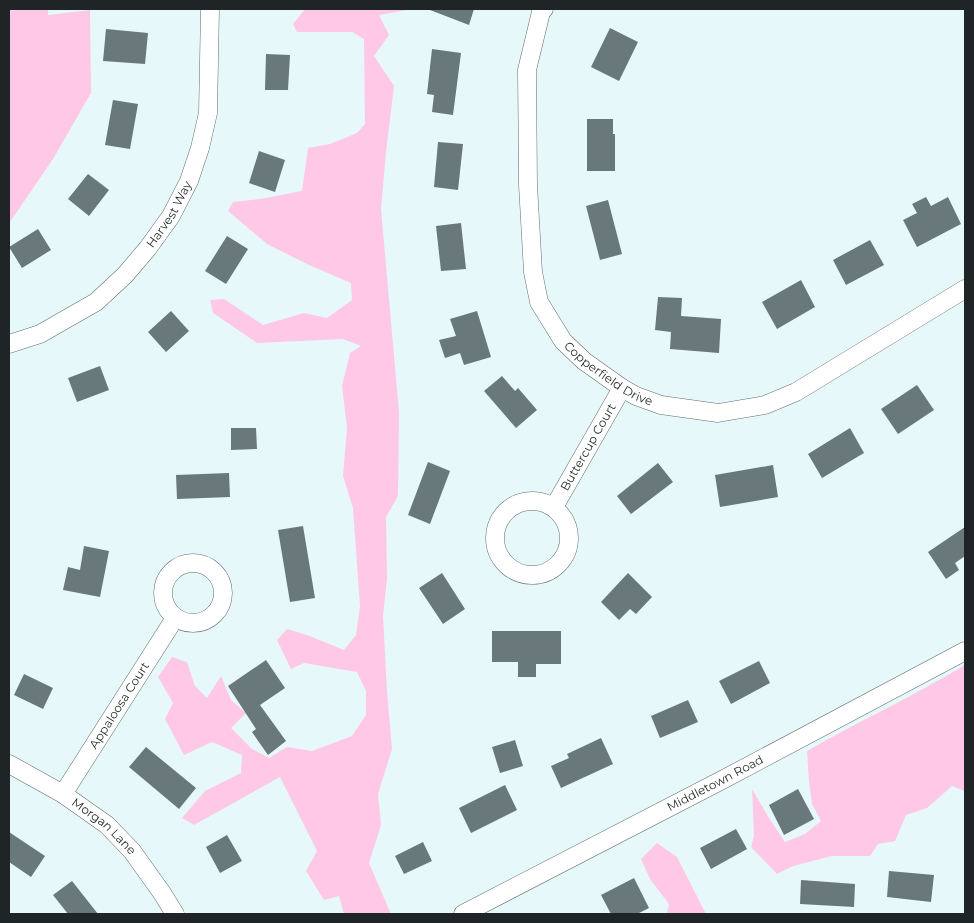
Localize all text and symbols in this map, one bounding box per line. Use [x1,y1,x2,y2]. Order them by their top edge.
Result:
street label: Harvest Way [143,178,195,250]
street label: Copperfield Drive [561,338,655,408]
street label: Buttercup Court [557,400,619,493]
street label: Appaloosa Court [86,659,152,751]
street label: Middletown Road [664,752,766,814]
street label: Morgan Lane [69,795,139,857]

